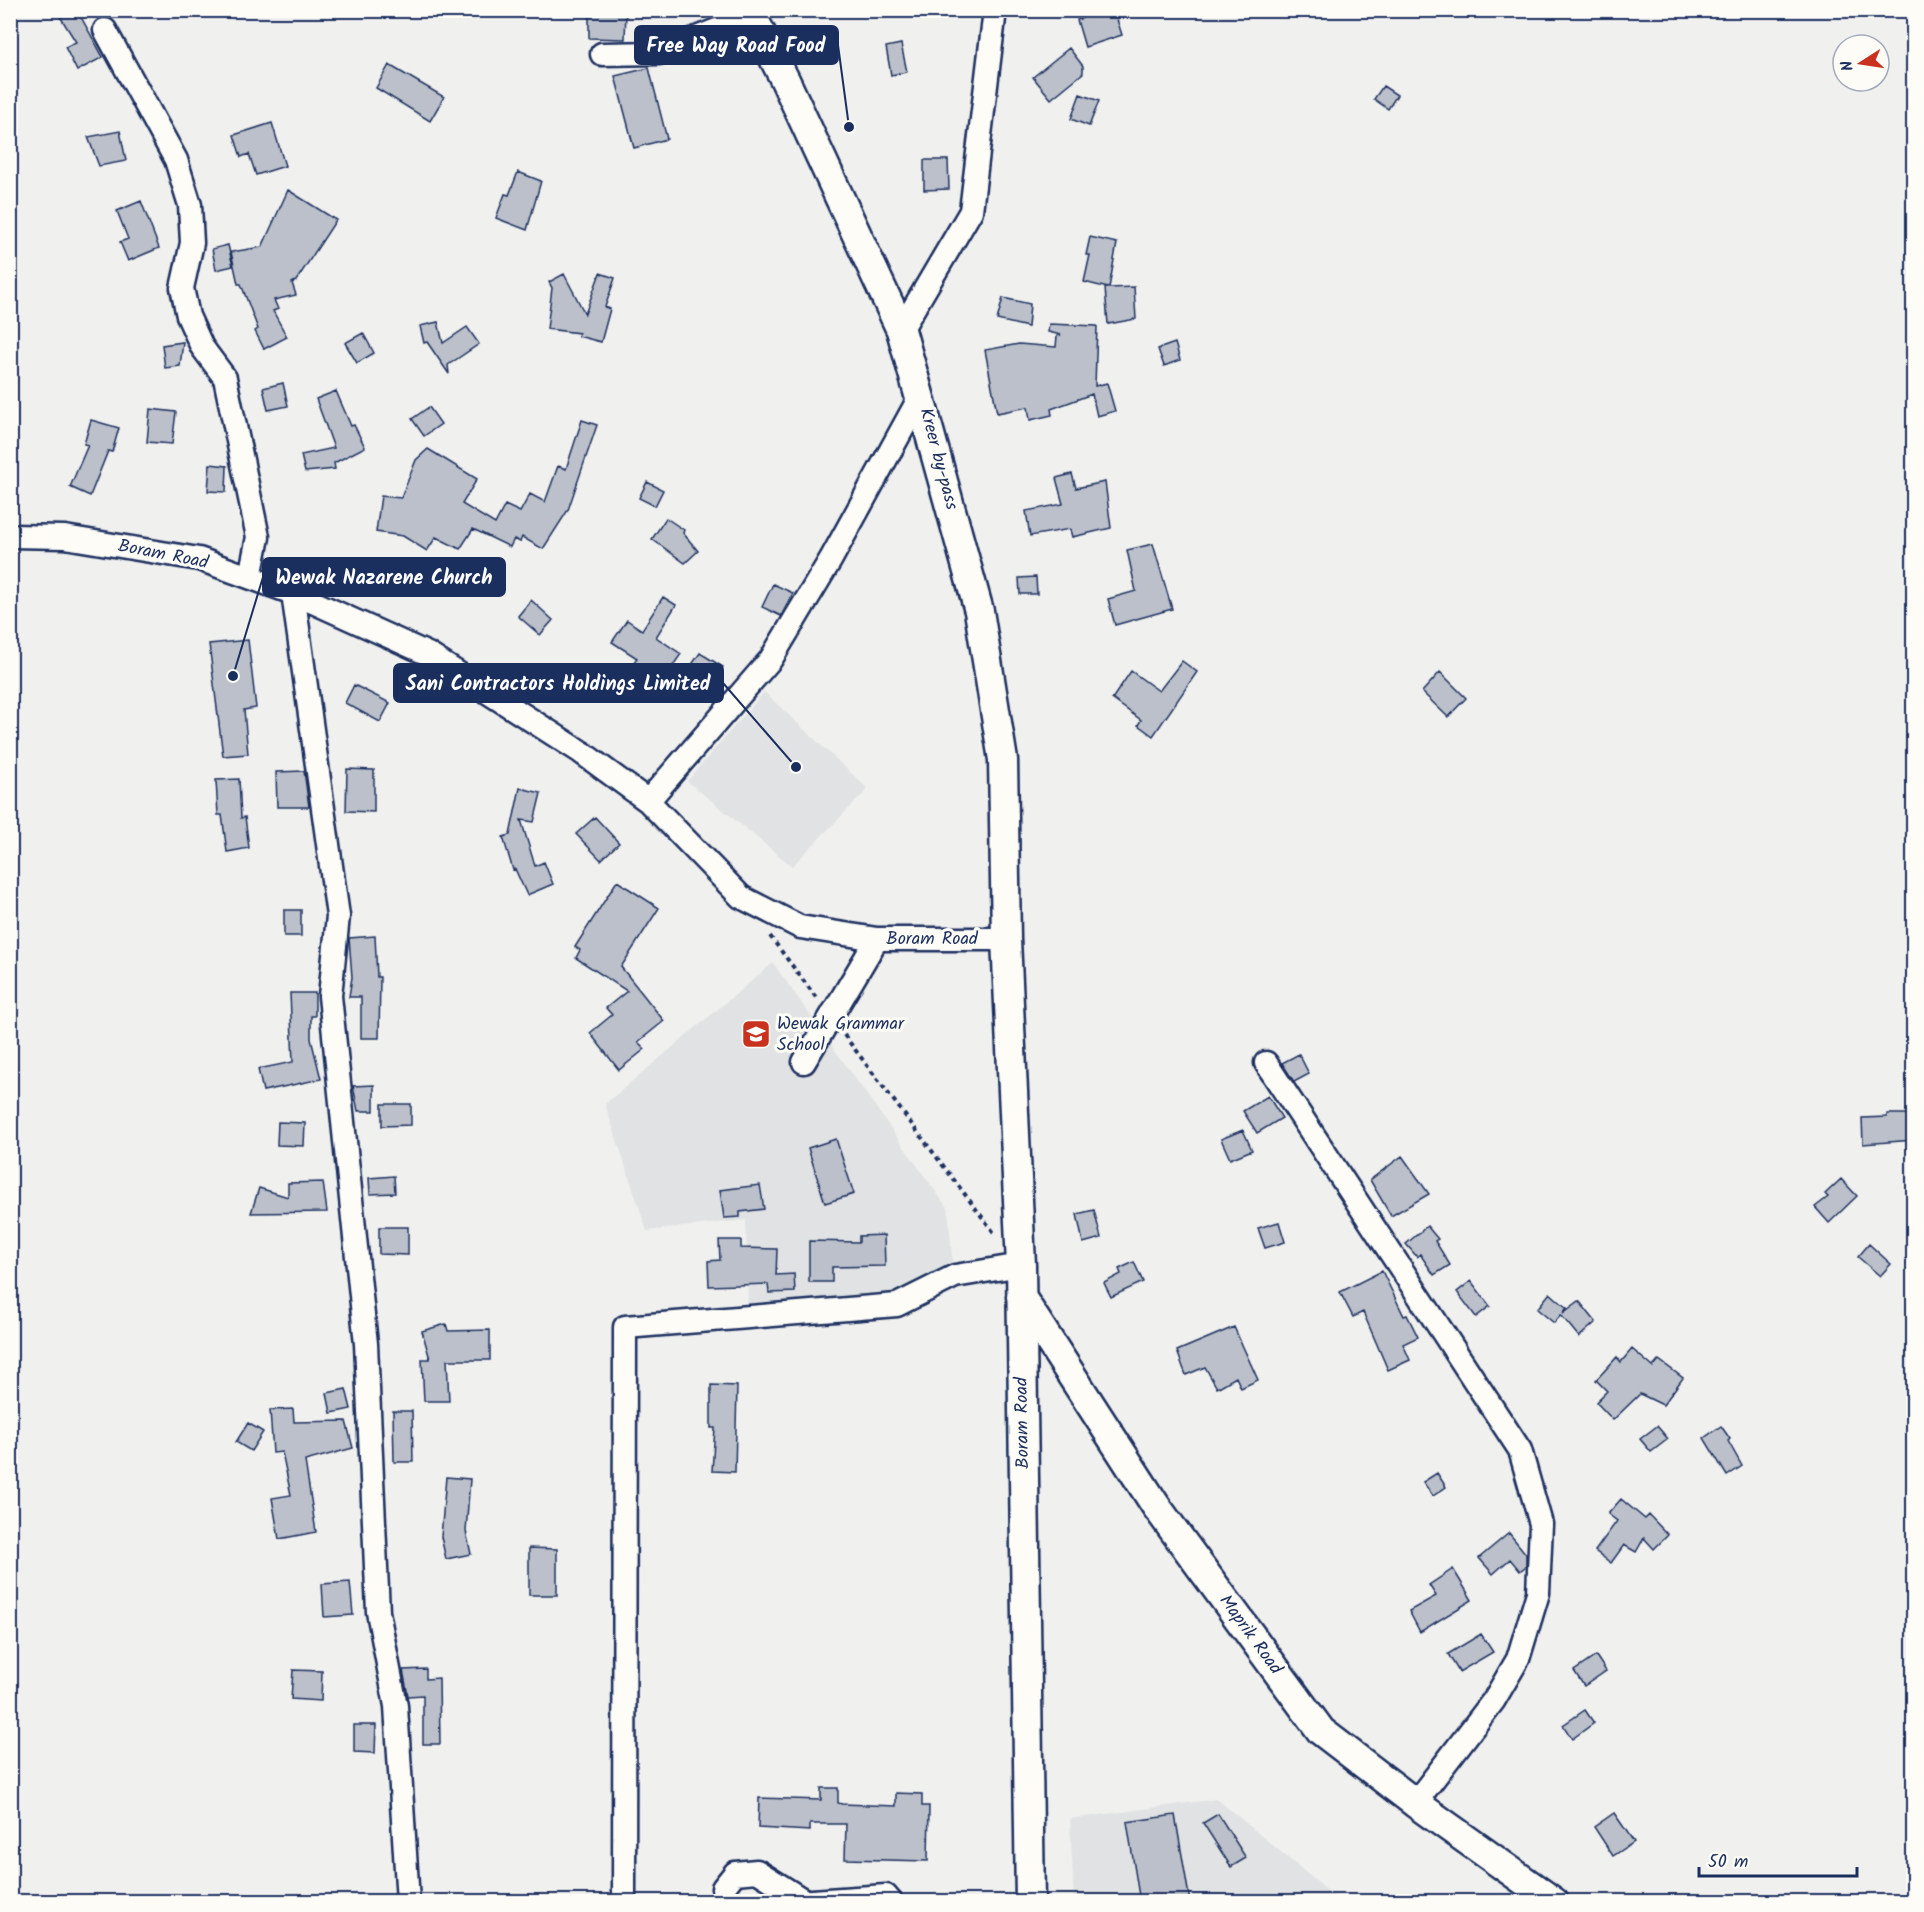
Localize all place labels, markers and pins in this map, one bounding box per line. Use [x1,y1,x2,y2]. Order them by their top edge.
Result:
callout: Free Way Road Food [635,26,838,64]
callout: Wewak Nazarene Church [263,558,505,596]
callout: Sani Contractors Holdings Limited [394,664,723,702]
place label: Wewak Grammar School [777,1010,905,1060]
school or university icon: Wewak Grammar School [740,1018,772,1050]

